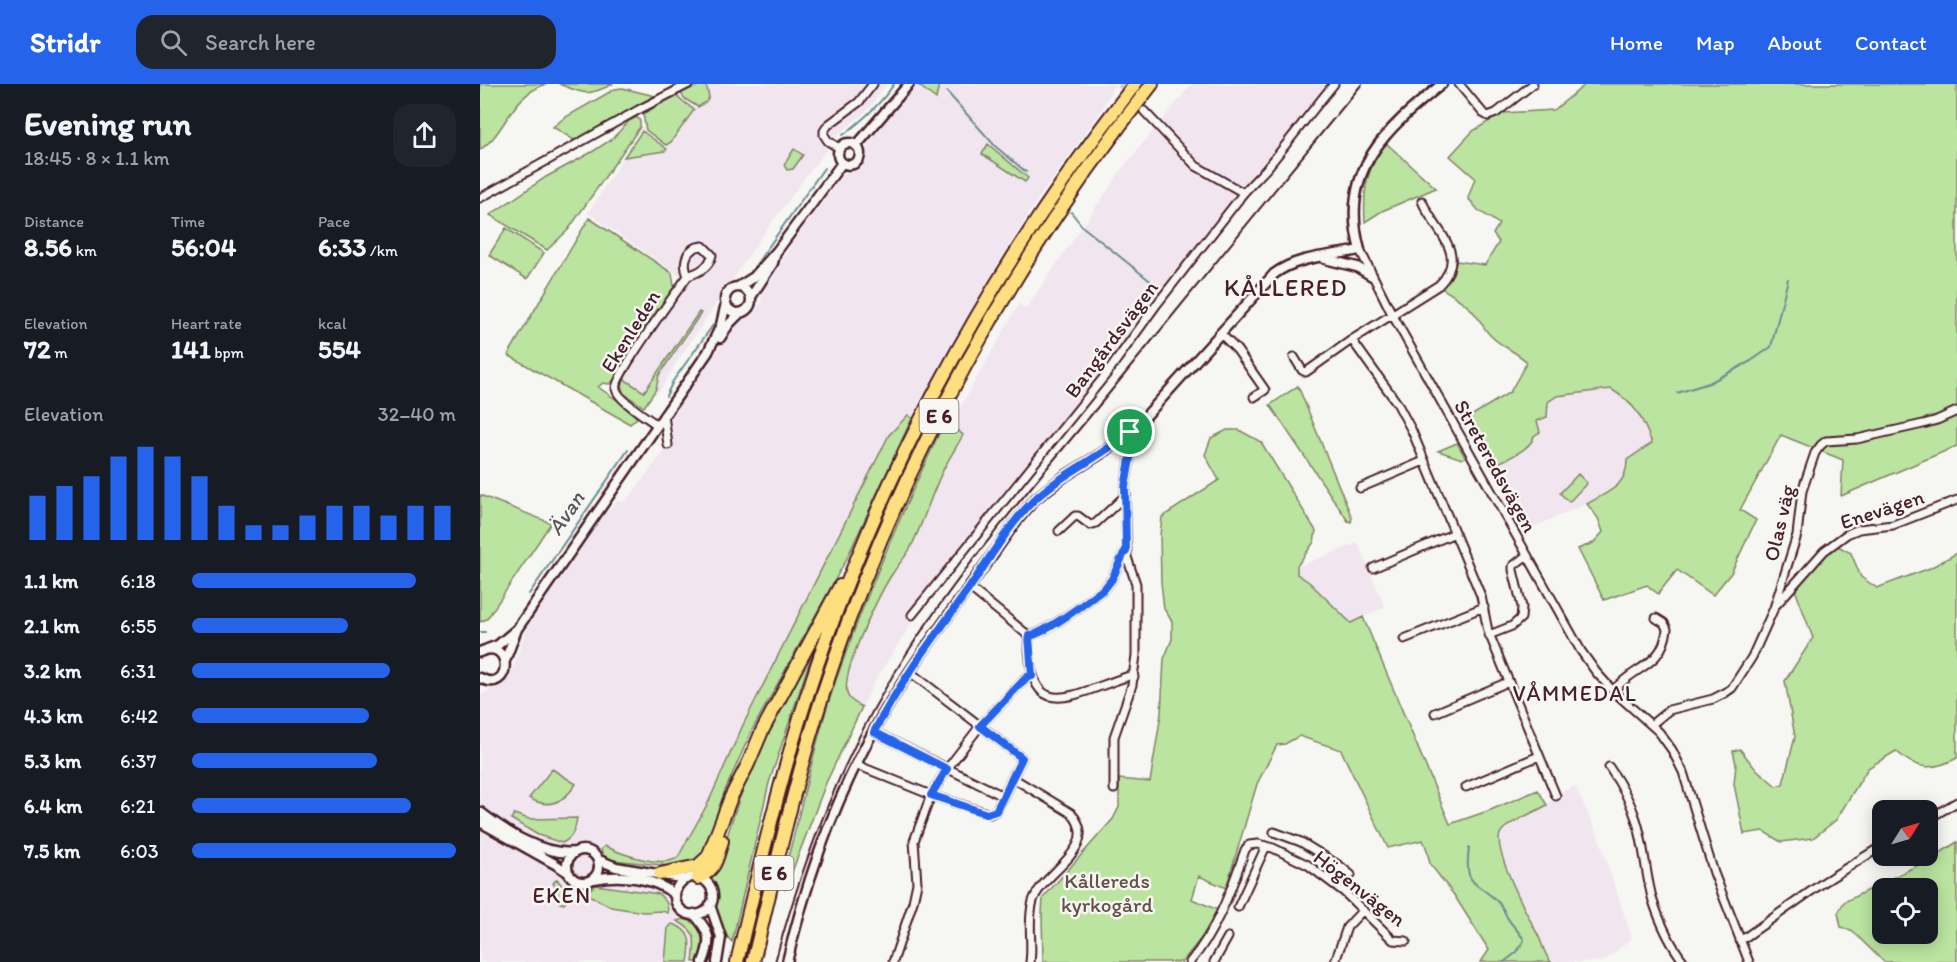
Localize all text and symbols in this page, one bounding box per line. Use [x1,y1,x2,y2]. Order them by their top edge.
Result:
search box [136,15,556,69]
text: Stridr [30,25,100,59]
icon: search [157,26,190,59]
text: Search here [205,29,316,56]
text: Home [1610,30,1663,55]
text: Map [1696,30,1735,55]
text: About [1768,30,1822,55]
text: Contact [1855,30,1927,55]
text: Evening run [24,104,191,143]
button: share [393,104,456,167]
text: 18:45 · 8 × 1.1 km [24,146,170,170]
text: Distance [24,212,84,231]
text: Time [171,212,205,231]
text: Pace [318,212,350,231]
text: 8.56 [24,231,72,263]
text: 56:04 [171,231,236,263]
text: 6:33 [318,231,366,263]
text: km [72,241,97,260]
text: /km [366,241,398,260]
district label: KÅLLERED [1224,273,1348,302]
street label: Bangårdsvägen [1059,276,1163,402]
street label: Ekenleden [595,285,665,377]
text: Elevation [24,314,88,333]
text: Heart rate [171,314,242,333]
text: kcal [318,314,346,333]
text: 72 [24,333,51,365]
text: 141 [171,333,211,365]
text: 554 [318,333,361,365]
text: m [51,343,68,362]
text: bpm [211,343,244,362]
street label: Streteredsvägen [1449,395,1543,537]
road number: E 6 [920,399,958,433]
text: Elevation [24,402,103,426]
text: 32–40 m [378,402,456,426]
pin [1104,406,1155,457]
icon: arrive [1113,415,1146,448]
street label: Olas väg [1758,482,1800,564]
street label: Enevägen [1837,484,1927,534]
water label: Ävan [542,486,590,540]
text: 1.1 km [24,569,78,593]
text: 6:18 [120,569,156,593]
text: 2.1 km [24,614,80,638]
text: 6:55 [120,614,156,638]
text: 3.2 km [24,659,81,683]
text: 6:31 [120,659,156,683]
district label: VÅMMEDAL [1513,680,1637,707]
text: 4.3 km [24,704,83,728]
text: 6:42 [120,704,158,728]
text: 5.3 km [24,749,81,773]
text: 6:37 [120,749,156,773]
text: 6.4 km [24,794,82,818]
text: 6:21 [120,794,155,818]
north arrow [1872,800,1938,866]
map controls [1872,800,1938,944]
text: 7.5 km [24,839,80,863]
text: 6:03 [120,839,159,863]
street label: Högenvägen [1309,844,1411,932]
road number: E 6 [754,856,794,890]
park label: Kållereds kyrkogård [1061,868,1153,917]
button: locate [1872,878,1938,944]
district label: EKEN [532,882,592,909]

